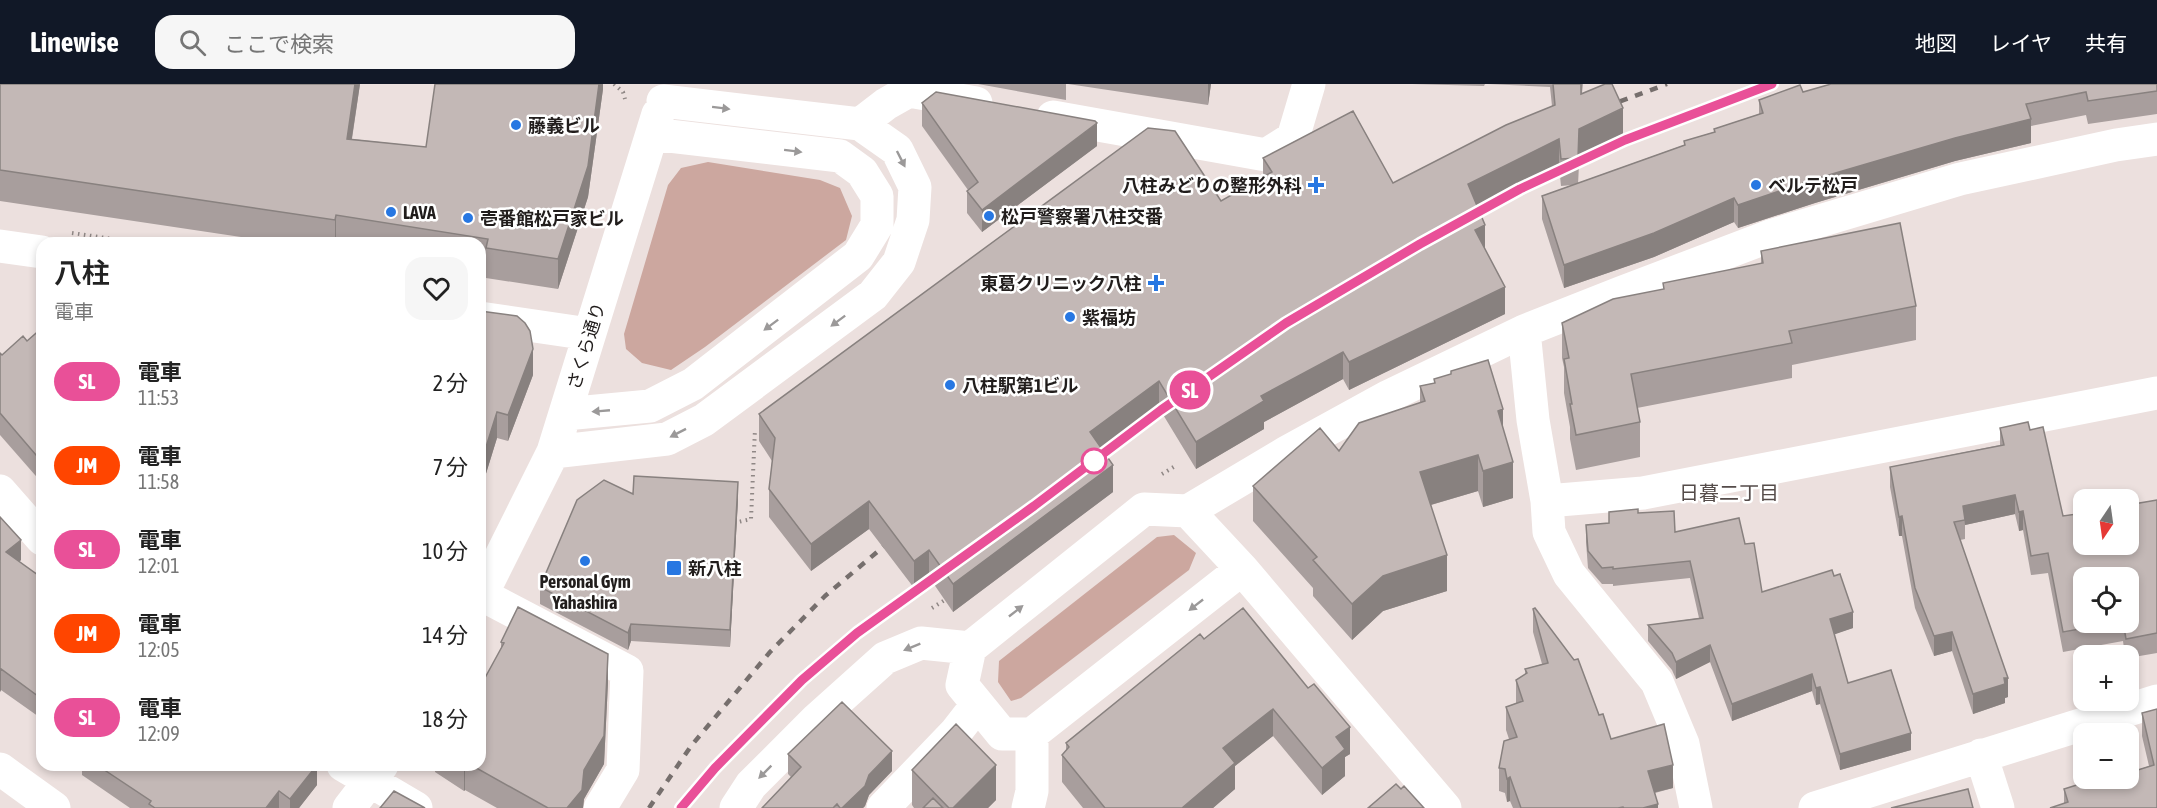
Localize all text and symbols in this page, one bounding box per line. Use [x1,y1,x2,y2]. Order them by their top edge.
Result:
search box [155,15,575,69]
text: Linewise [30,26,119,58]
icon: search [176,26,209,59]
text: ここで検索 [224,31,334,57]
text: 地図 [1915,31,1957,55]
text: レイヤ [1990,31,2052,55]
text: 共有 [2085,31,2127,55]
one-way arrow [711,103,730,113]
place label: 藤義ビル [528,115,600,136]
marker: 藤義ビル [509,118,523,132]
one-way arrow [784,146,803,155]
one-way arrow [896,150,906,167]
place label: 八柱みどりの整形外科 [1122,175,1302,196]
place label: ベルテ松戸 [1768,175,1858,196]
marker: 八柱みどりの整形外科 [1307,176,1325,194]
marker: ベルテ松戸 [1749,178,1763,192]
place label: LAVA [403,202,436,223]
marker: LAVA [384,205,398,219]
place label: 松戸警察署八柱交番 [1001,206,1163,227]
place label: 壱番館松戸家ビル [480,208,624,229]
marker: 松戸警察署八柱交番 [982,209,996,223]
marker: 壱番館松戸家ビル [461,211,475,225]
text: 八柱 [54,257,110,289]
button: heart [405,257,468,320]
place label: 東葛クリニック八柱 [980,273,1142,294]
marker: 東葛クリニック八柱 [1147,274,1165,292]
text: 電車 [54,300,94,323]
street label: さくら通り [563,300,609,392]
place label: 紫福坊 [1082,307,1136,328]
marker: 紫福坊 [1063,310,1077,324]
one-way arrow [830,315,846,327]
one-way arrow [763,318,778,330]
text: 電車 [138,359,182,385]
text: SL [79,369,95,393]
text: 2 分 [433,370,468,396]
line badge: SL [1163,370,1217,410]
place label: 八柱駅第1ビル [962,375,1078,396]
marker: 八柱駅第1ビル [943,378,957,392]
text: SL [1182,378,1198,402]
text: 11:53 [138,386,179,409]
one-way arrow [592,406,611,416]
one-way arrow [670,428,687,438]
text: 電車 [138,443,182,469]
unlabelled marker [1081,448,1107,474]
text: JM [77,453,97,477]
text: 7 分 [433,454,468,480]
text: 11:58 [138,470,179,493]
district label: 日暮二丁目 [1679,481,1779,504]
north arrow [2073,489,2139,555]
map controls [2073,489,2139,789]
text: 電車 [138,527,182,553]
text: SL [79,537,95,561]
text: 10 分 [422,538,468,564]
text: 12:01 [138,554,180,577]
marker: Personal Gym Yahashira [578,554,592,568]
place label: 新八柱 [688,558,742,579]
marker: 新八柱 [665,559,683,577]
button: locate [2073,567,2139,633]
place label: Personal Gym Yahashira [539,571,631,613]
one-way arrow [1189,598,1204,610]
one-way arrow [1008,606,1023,618]
text: 電車 [138,611,182,637]
text: JM [77,621,97,645]
text: 14 分 [422,622,468,648]
text: 12:05 [138,638,180,661]
one-way arrow [903,642,921,652]
button: + [2073,645,2139,711]
text: 電車 [138,695,182,721]
text: SL [79,705,95,729]
text: 18 分 [422,706,468,732]
text: 12:09 [138,722,180,745]
button: − [2073,723,2139,789]
one-way arrow [758,764,772,778]

